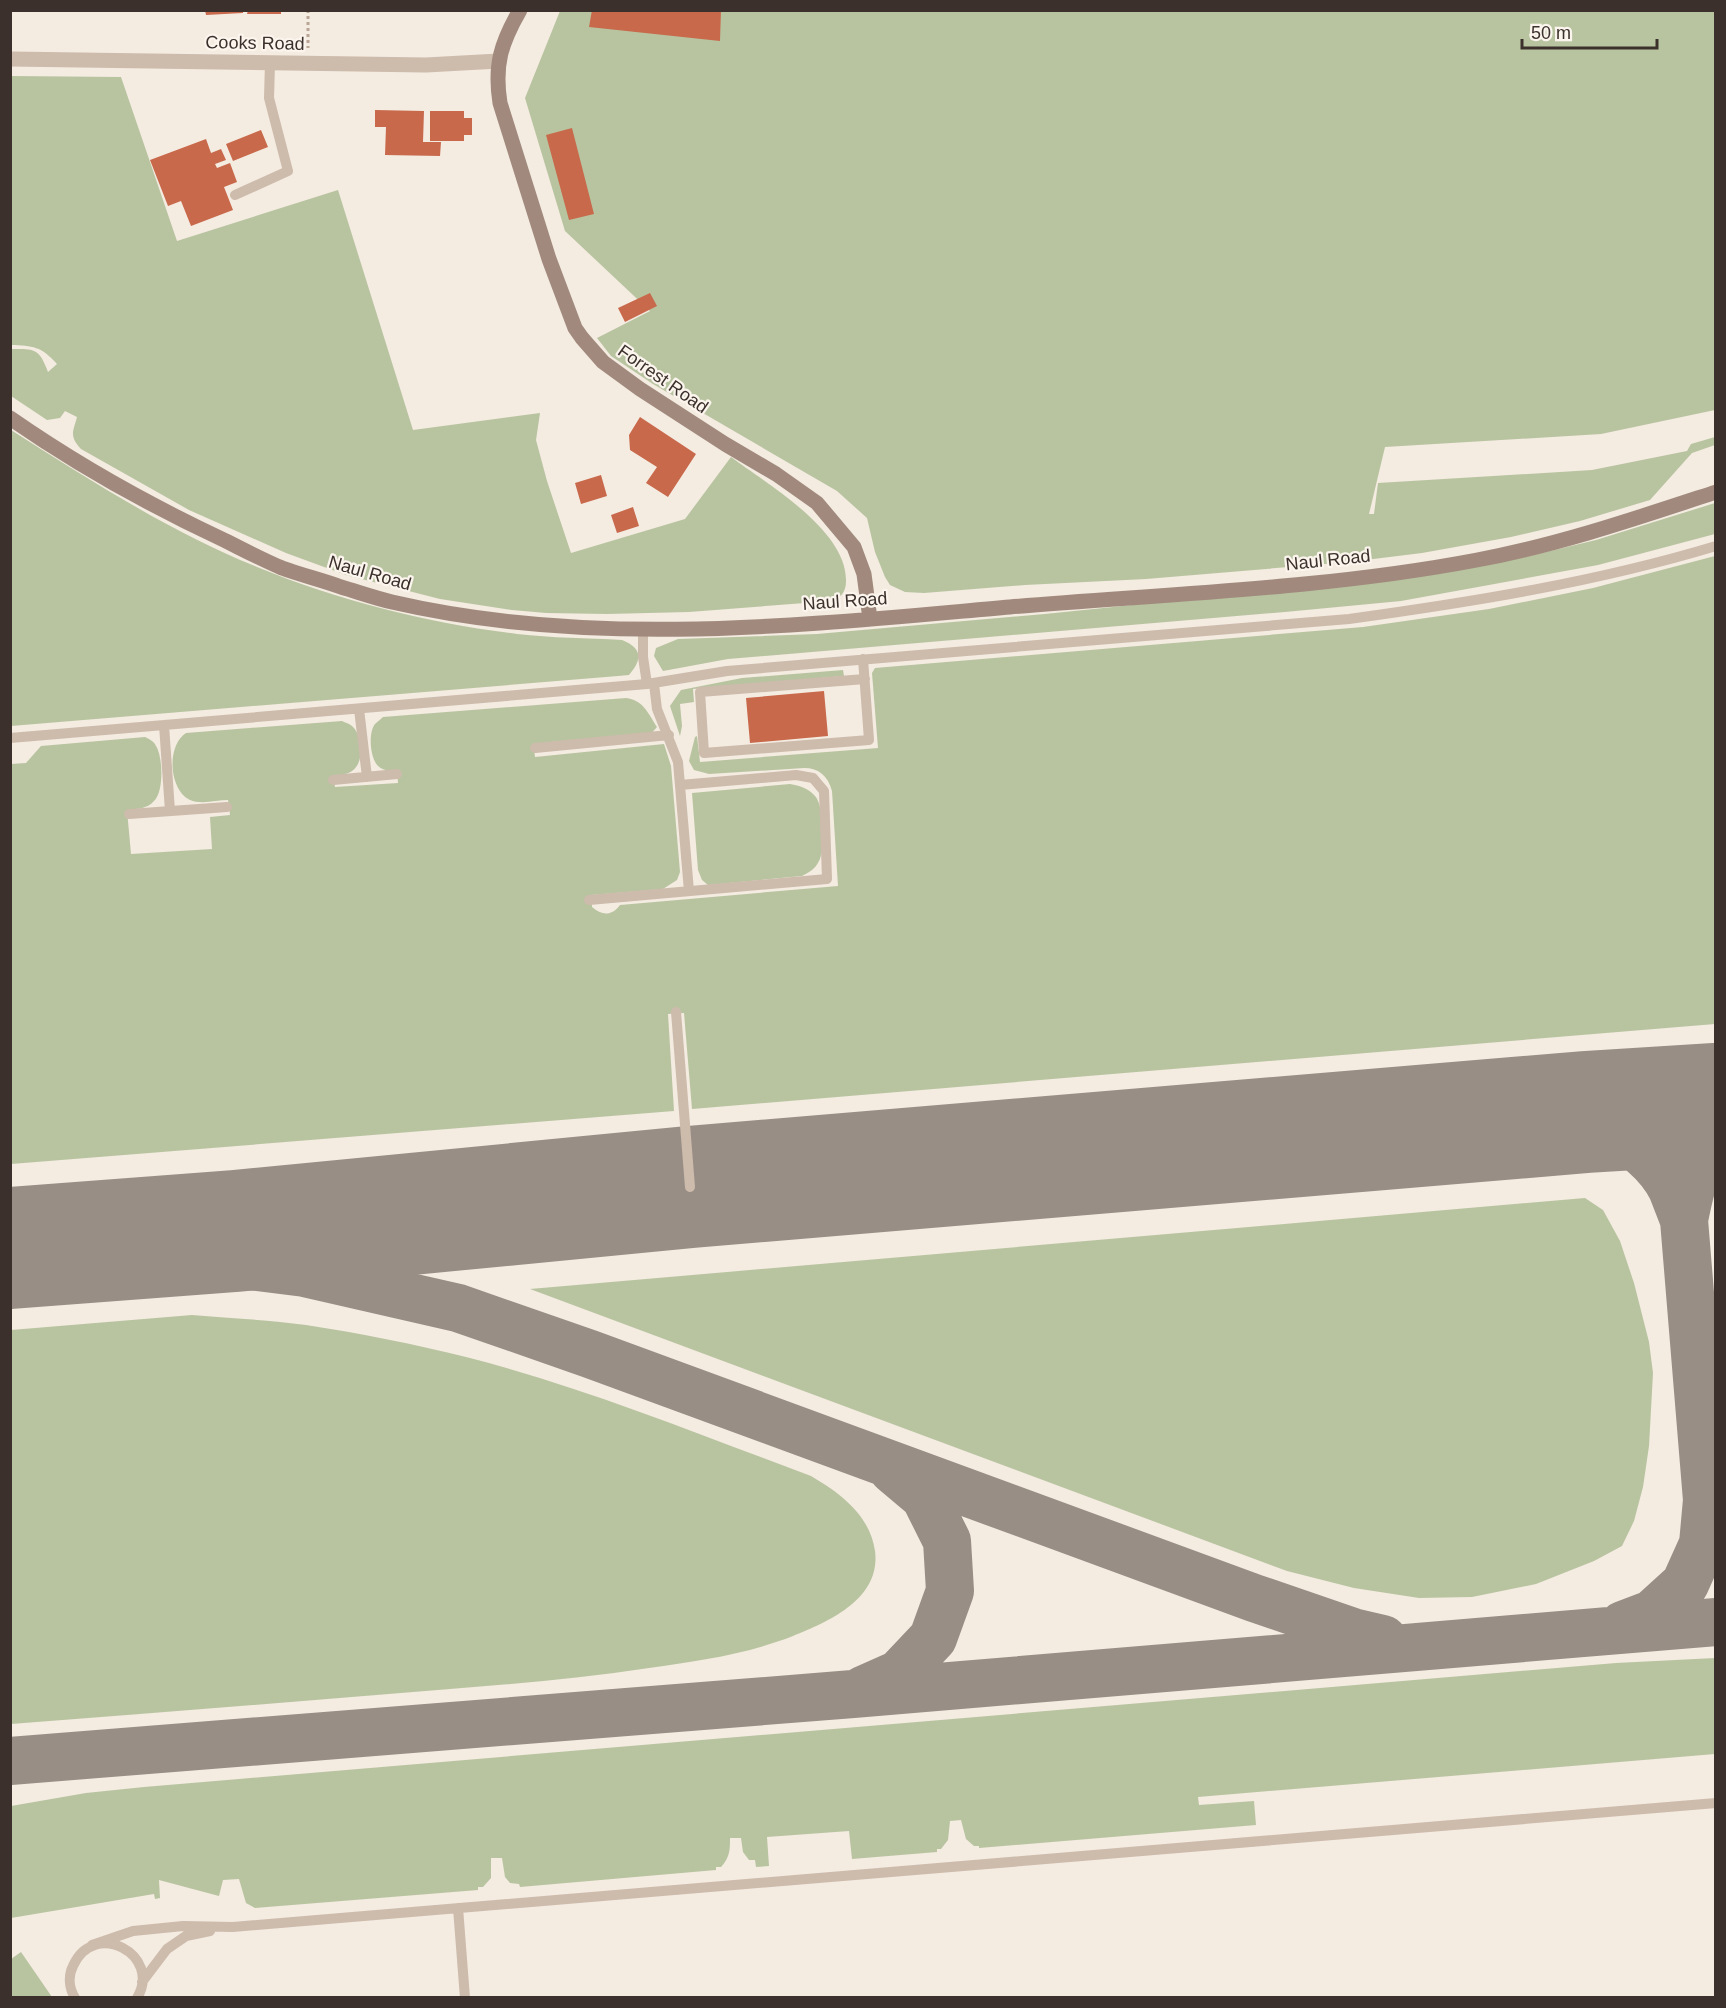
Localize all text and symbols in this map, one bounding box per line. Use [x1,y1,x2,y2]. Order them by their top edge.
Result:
scale bar [1522,12,1657,50]
text: 50 m [1531,23,1571,43]
street label: Cooks Road [205,32,305,54]
street label: Forrest Road [614,341,712,417]
street label: Naul Road [1285,546,1371,574]
street label: Naul Road [326,552,414,594]
street label: Naul Road [802,588,888,614]

